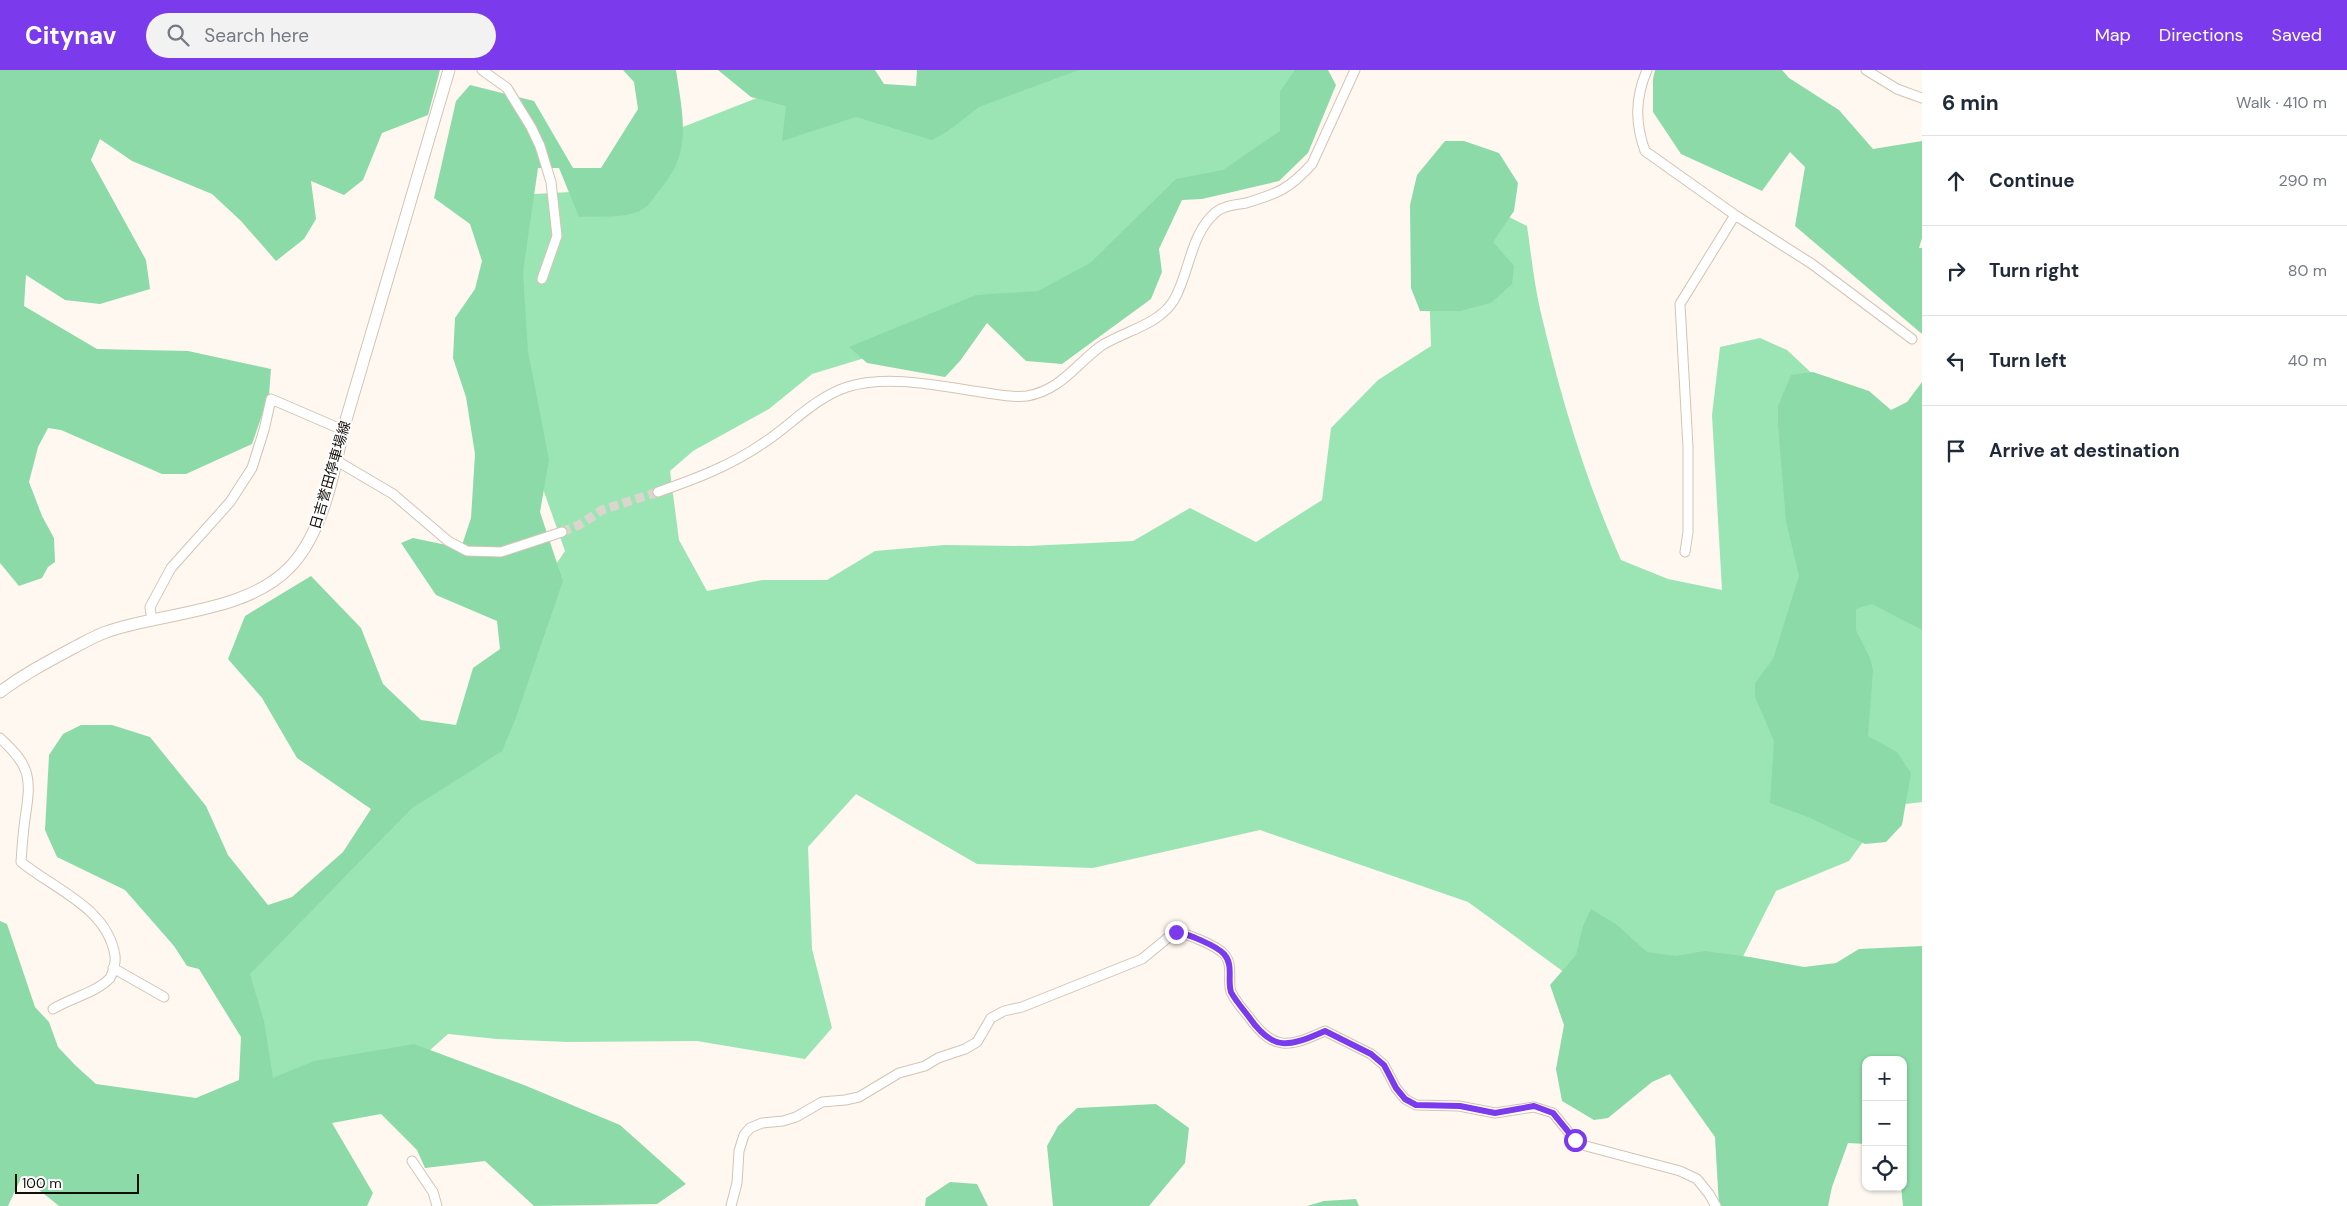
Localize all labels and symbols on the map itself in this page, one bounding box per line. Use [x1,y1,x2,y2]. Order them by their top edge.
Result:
street label: 日吉誉田停車場線 [306,419,354,531]
route end [1165,921,1188,944]
route start [1564,1129,1587,1152]
scale bar [15,1171,139,1194]

